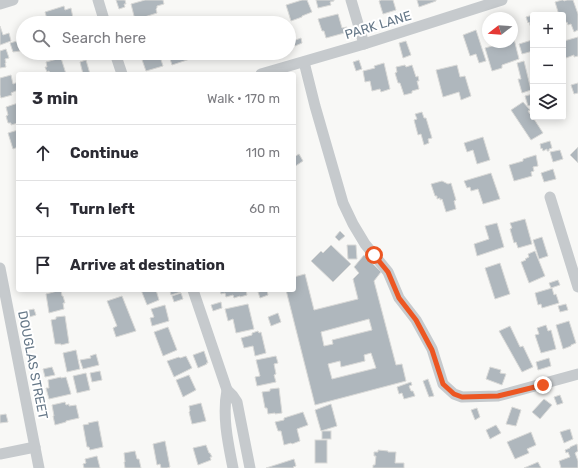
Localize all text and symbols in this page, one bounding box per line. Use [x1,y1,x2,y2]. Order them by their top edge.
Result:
street label: PARK LANE [343,8,413,42]
north arrow [482,12,518,48]
map controls [530,12,566,120]
button: + [530,12,566,48]
search box [16,16,296,60]
icon: search [30,27,52,49]
text: Search here [62,29,146,47]
button: − [530,48,566,84]
button: layers [530,84,566,120]
text: 3 min [32,88,78,108]
text: Walk · 170 m [207,91,280,106]
icon: ahead [32,142,54,164]
text: Continue [70,144,139,162]
text: 110 m [246,145,280,160]
icon: left [32,198,54,220]
text: Turn left [70,200,135,218]
text: 60 m [249,201,280,216]
route start [365,246,383,264]
icon: arrive [32,254,54,276]
text: Arrive at destination [70,256,225,274]
street label: DOUGLAS STREET [15,309,51,421]
route end [534,376,552,394]

